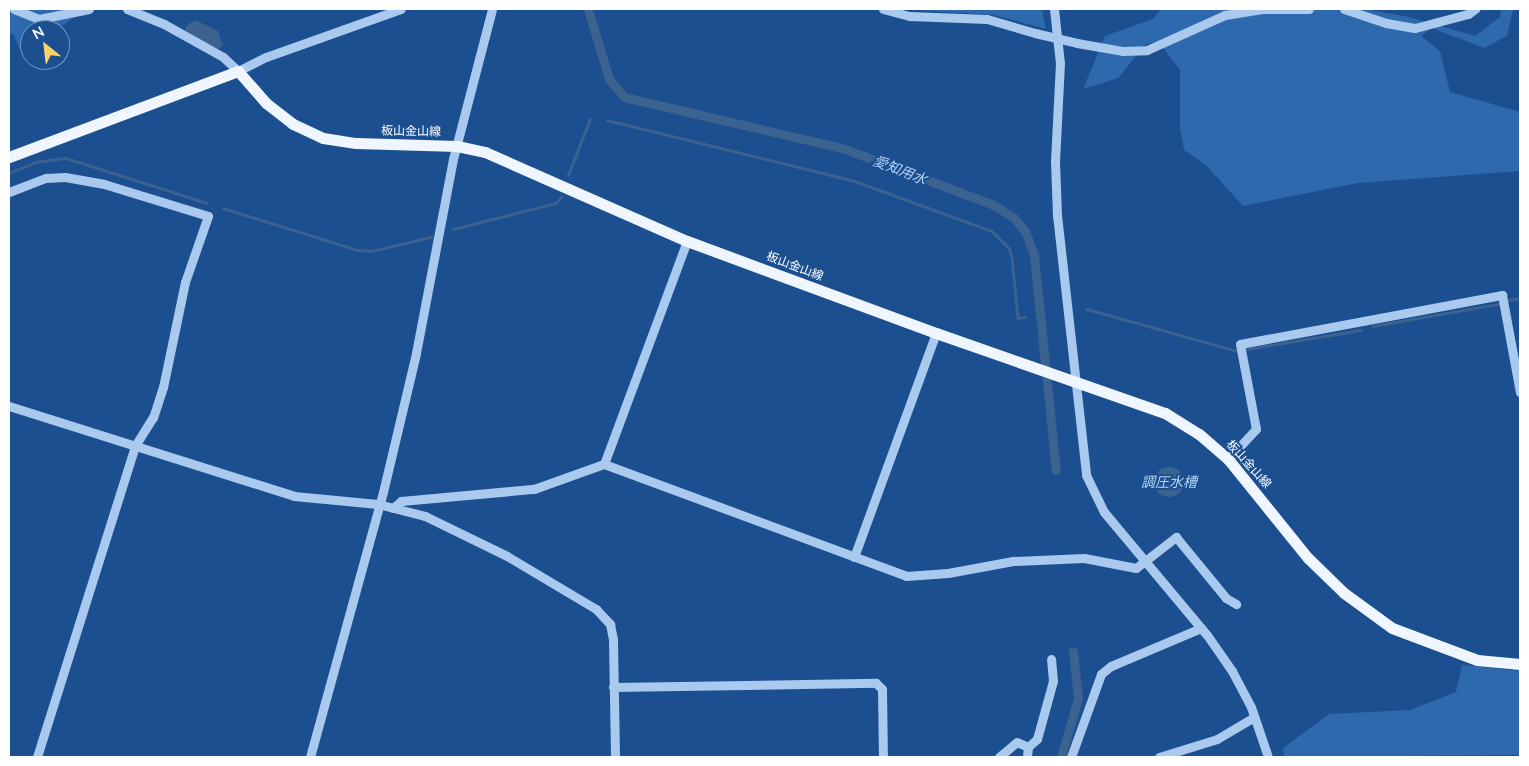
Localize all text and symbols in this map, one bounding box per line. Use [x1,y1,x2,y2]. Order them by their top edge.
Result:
north arrow [20,20,70,70]
text: N [29,22,47,42]
street label: 板山金山線 [381,123,441,139]
water label: 愛知用水 [871,152,929,188]
street label: 板山金山線 [764,249,826,283]
street label: 板山金山線 [1224,437,1274,491]
water label: 調圧水槽 [1141,474,1197,490]

